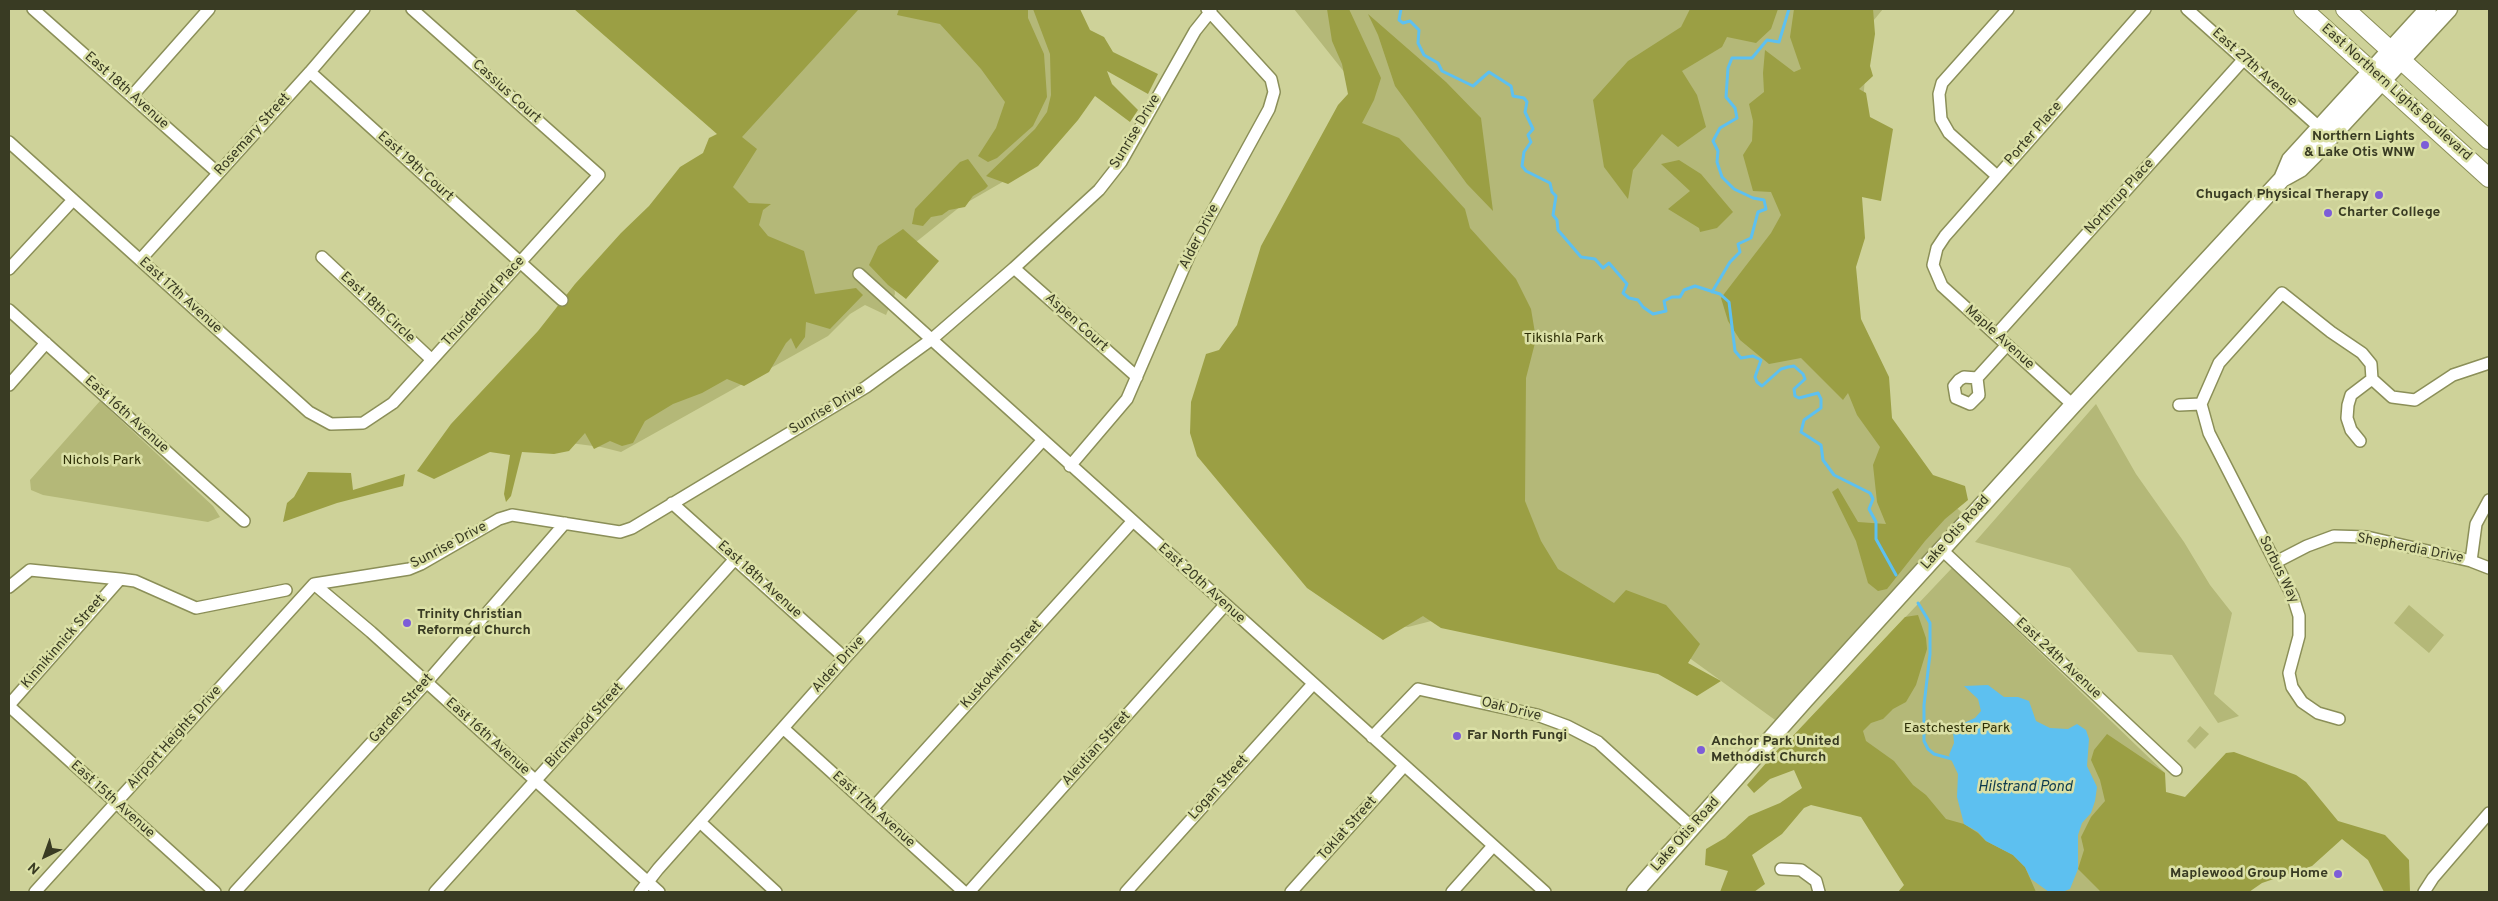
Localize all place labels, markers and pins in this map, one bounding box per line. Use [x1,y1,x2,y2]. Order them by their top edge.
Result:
place label: Northern Lights & Lake Otis WNW [2304,129,2415,162]
marker: Northern Lights & Lake Otis WNW [2419,139,2431,151]
place label: Chugach Physical Therapy [2196,187,2369,203]
marker: Chugach Physical Therapy [2373,189,2385,201]
place label: Charter College [2338,205,2440,221]
marker: Charter College [2322,207,2334,219]
place label: Trinity Christian Reformed Church [417,607,531,640]
marker: Trinity Christian Reformed Church [401,617,413,629]
place label: Far North Fungi [1467,728,1567,744]
marker: Far North Fungi [1451,730,1463,742]
place label: Anchor Park United Methodist Church [1711,734,1840,766]
marker: Anchor Park United Methodist Church [1695,744,1707,756]
place label: Maplewood Group Home [2170,866,2328,882]
marker: Maplewood Group Home [2332,868,2344,880]

